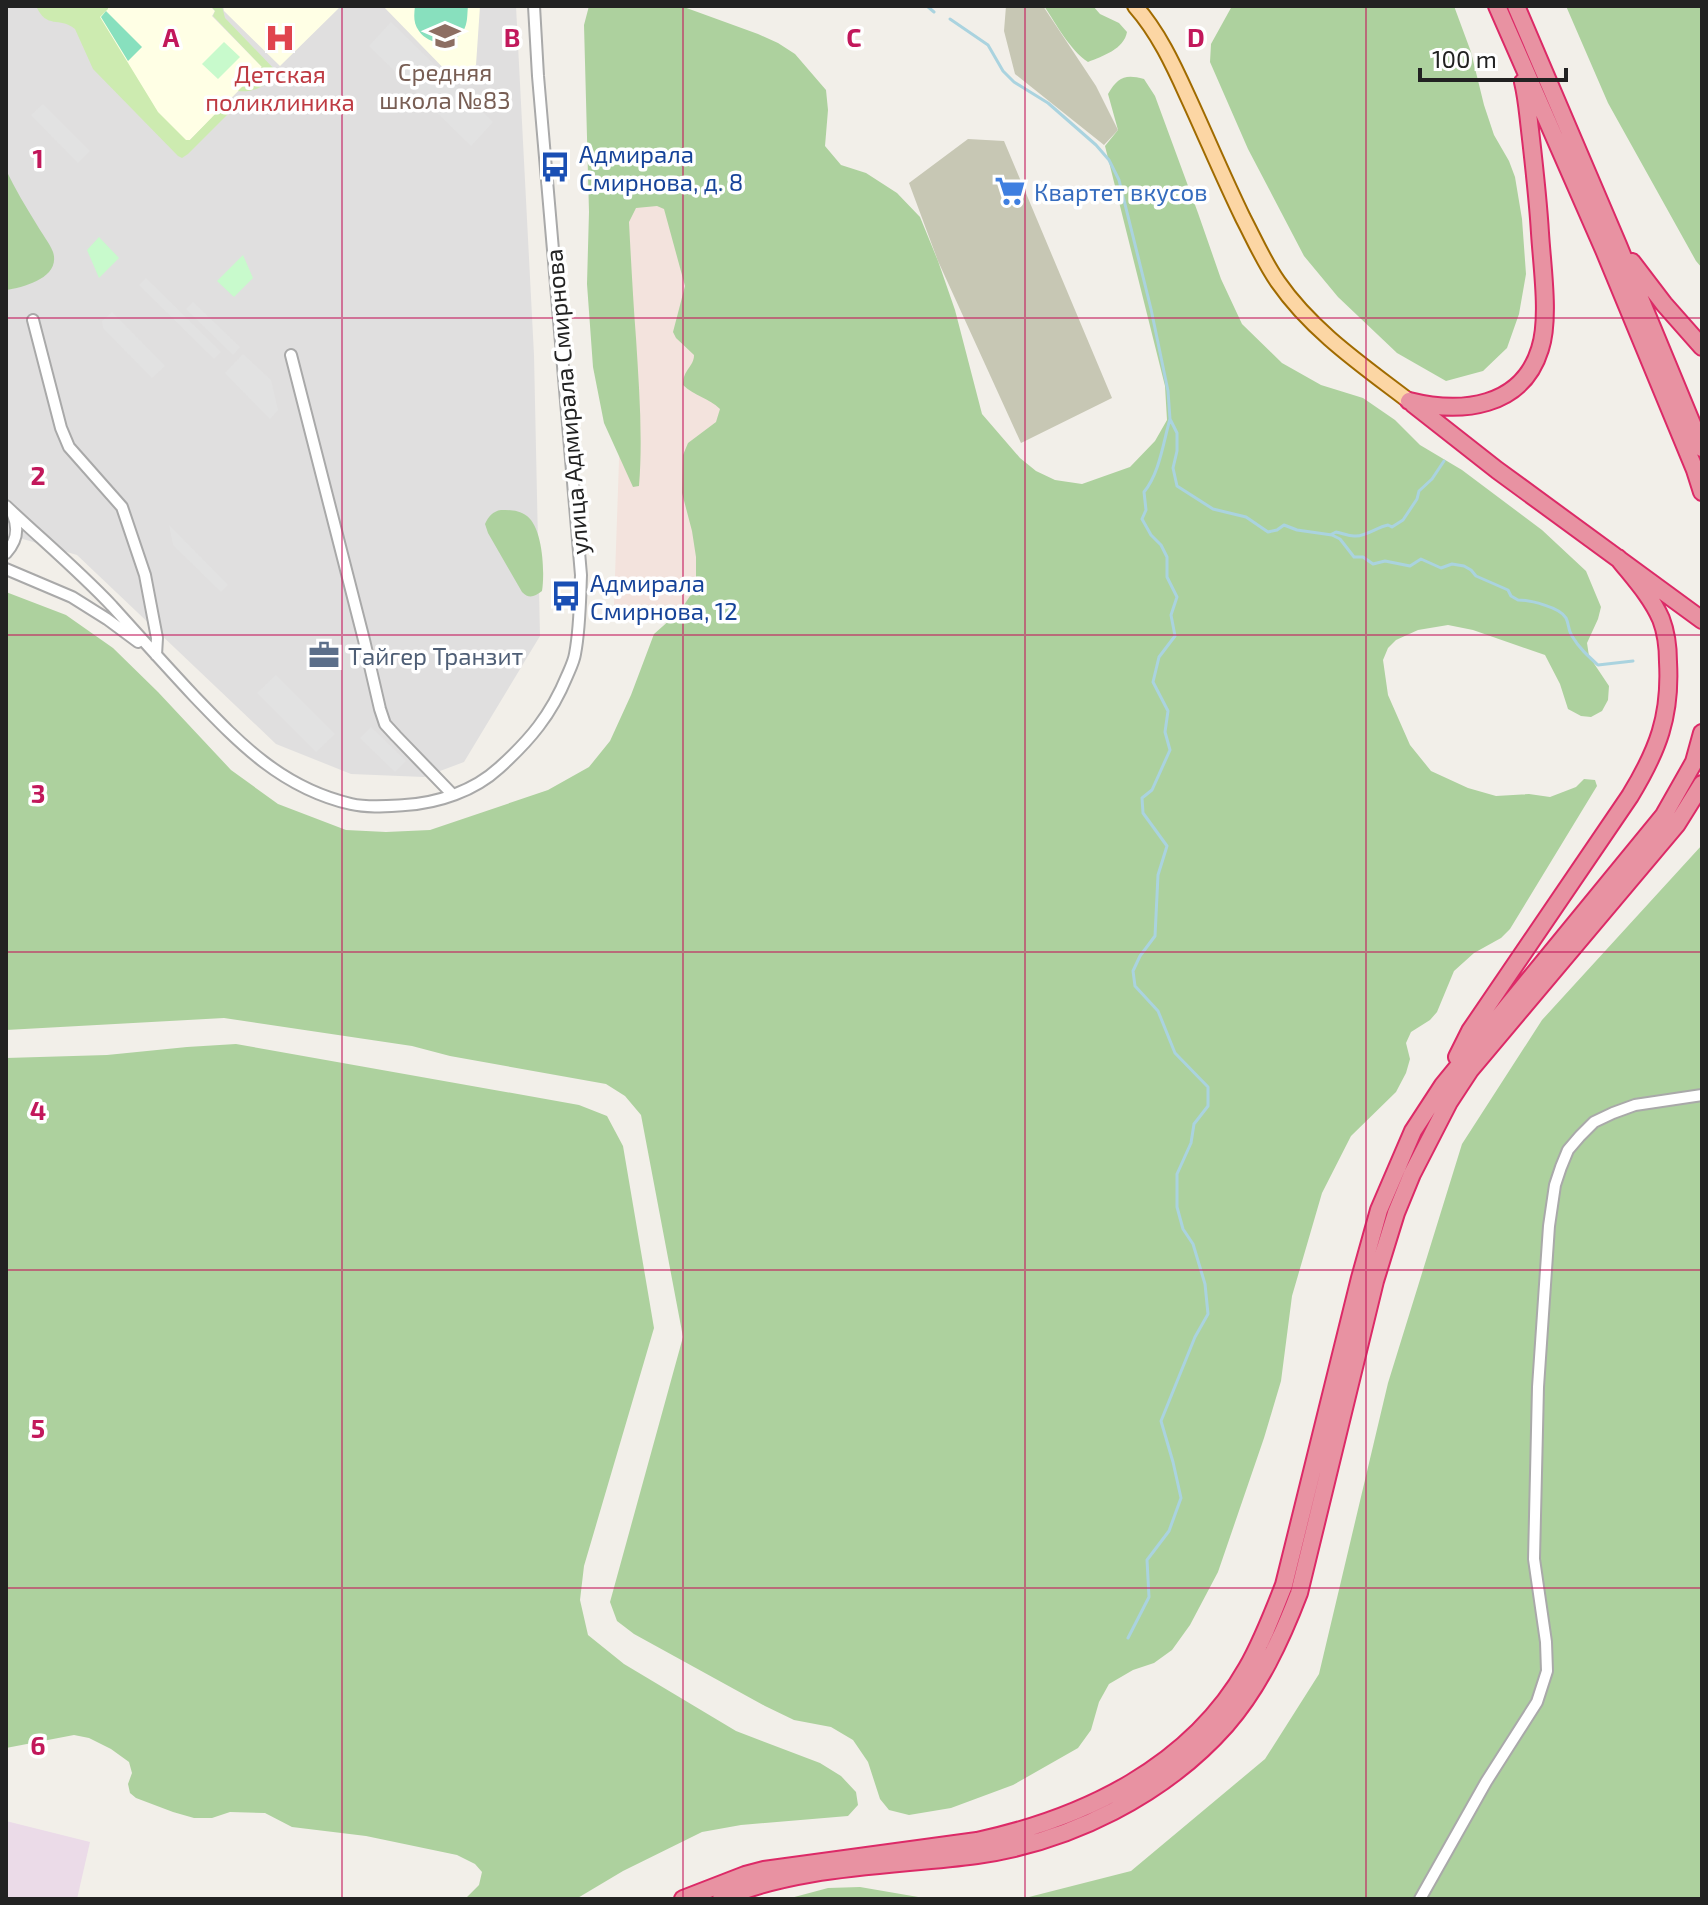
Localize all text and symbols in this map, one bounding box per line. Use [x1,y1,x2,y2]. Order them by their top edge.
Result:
school or university icon: Средняя школа №83 [428,19,462,53]
text: A [163,21,180,52]
hospital icon: Детская поликлиника [263,21,297,55]
text: B [504,21,520,52]
text: C [846,21,862,52]
text: D [1187,21,1205,52]
scale bar [1420,32,1566,82]
text: 100 m [1432,44,1497,73]
place label: Средняя школа №83 [379,57,511,114]
place label: Детская поликлиника [205,59,355,116]
place label: Адмирала Смирнова, д. 8 [579,139,743,196]
text: 1 [32,142,44,173]
bus stop icon: Адмирала Смирнова, д. 8 [538,150,572,184]
supermarket icon: Квартет вкусов [993,174,1027,208]
place label: Квартет вкусов [1034,177,1208,207]
street label: улица Адмирала Смирнова [538,248,595,556]
text: 2 [30,459,46,490]
place label: Адмирала Смирнова, 12 [590,568,738,625]
bus stop icon: Адмирала Смирнова, 12 [549,579,583,613]
office icon: Тайгер Транзит [307,638,341,672]
place label: Тайгер Транзит [348,641,524,670]
text: 3 [31,777,45,808]
text: 4 [30,1094,46,1125]
text: 5 [31,1412,45,1443]
text: 6 [30,1729,46,1760]

